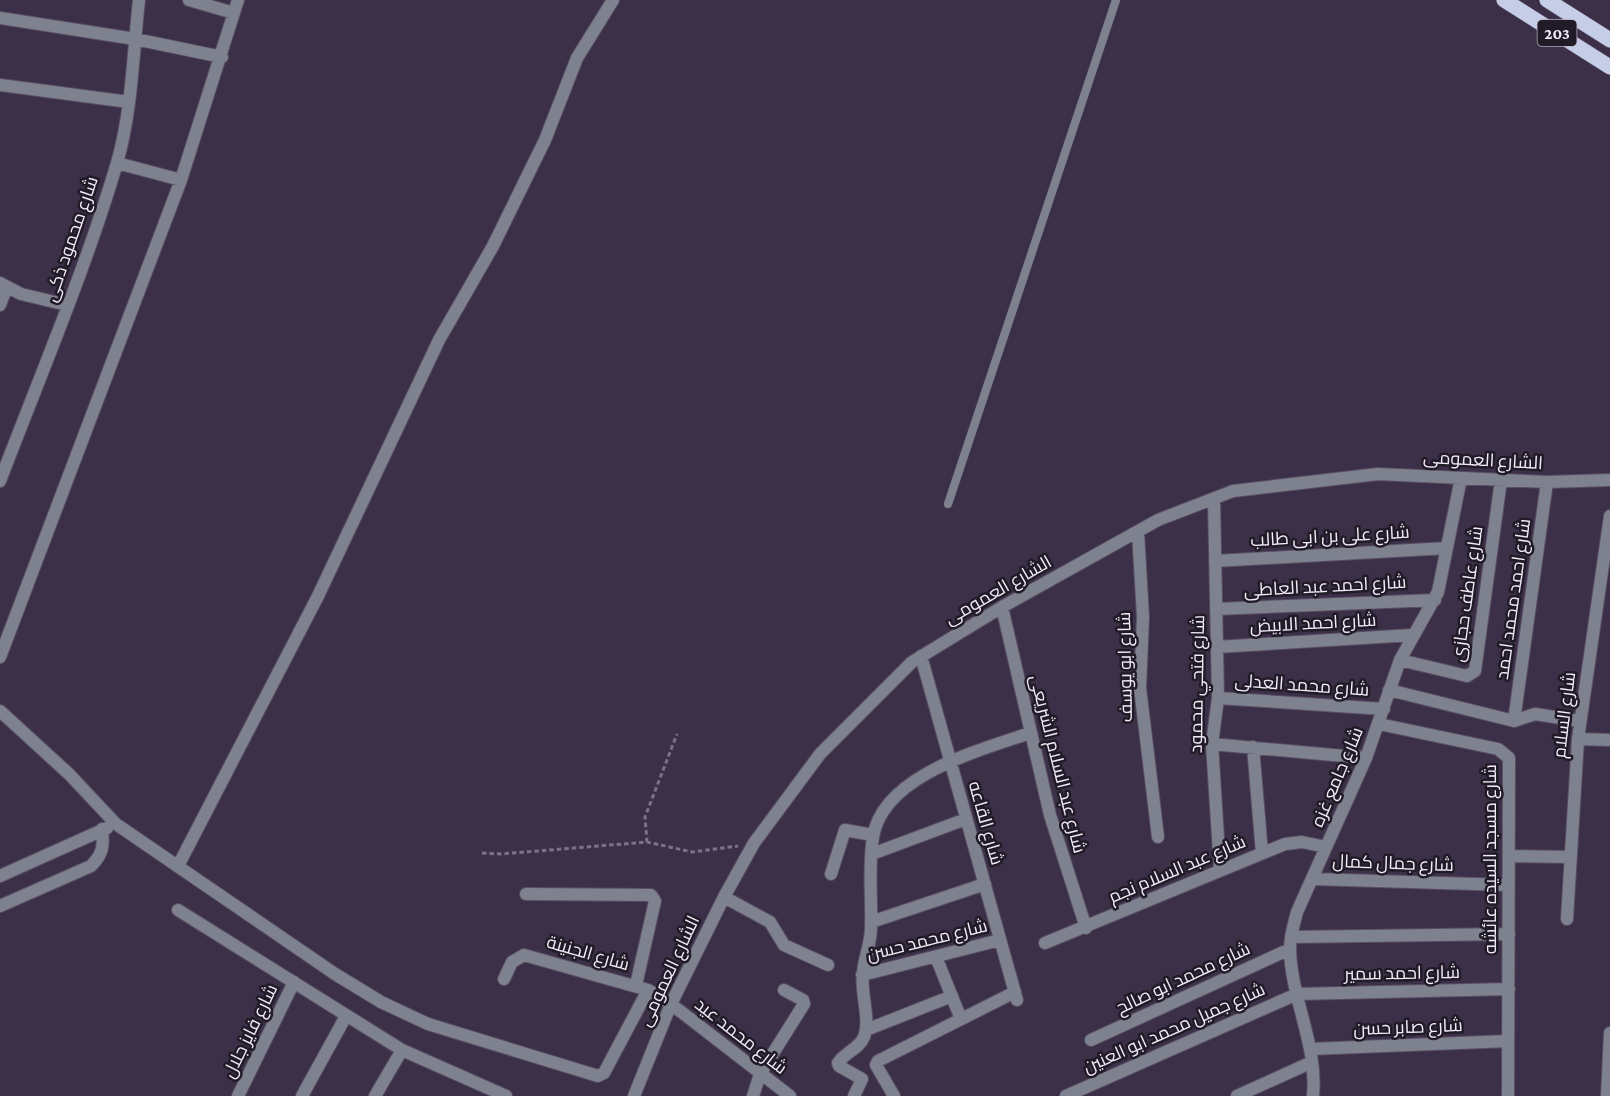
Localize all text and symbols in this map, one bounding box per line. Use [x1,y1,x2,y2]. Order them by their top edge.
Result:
road number: 203 [1538,20,1576,46]
street label: شارع محمود ذكى [40,174,104,305]
street label: الشارع العمومى [1423,447,1543,475]
street label: شارع احمد محمد احمد [1492,517,1536,681]
street label: شارع على بن ابى طالب [1250,522,1410,552]
street label: شارع عاطف حجازى [1448,525,1488,663]
street label: الشارع العمومى [941,551,1056,630]
street label: شارع احمد عبد العاطى [1243,572,1407,602]
street label: شارع احمد الابيض [1249,610,1377,638]
street label: شارع ابو يوسف [1114,611,1138,723]
street label: شارع فتحي محمود [1186,615,1212,753]
street label: شارع محمد العدلى [1234,670,1370,702]
street label: شارع السلام [1549,671,1581,760]
street label: شارع عبد السلام الشريعى [1024,673,1090,856]
street label: شارع جامع غزه [1307,724,1369,831]
street label: شارع مسجد السيده عائشه [1480,764,1502,954]
street label: شارع القاعه [963,779,1007,868]
street label: شارع عبد السلام نجم [1106,831,1249,909]
street label: شارع جمال كمال [1332,851,1454,877]
street label: الشارع العمومى [635,912,705,1030]
street label: شارع محمد حسن [865,915,990,967]
street label: شارع الجنينة [544,932,632,976]
street label: شارع محمد ابو صالح [1113,938,1254,1020]
street label: شارع احمد سمير [1343,962,1460,986]
street label: شارع جميل محمد ابو العنين [1080,979,1269,1079]
street label: شارع فايز جلال [219,981,283,1082]
street label: شارع محمد عيد [690,994,791,1080]
street label: شارع صابر حسن [1353,1015,1463,1041]

